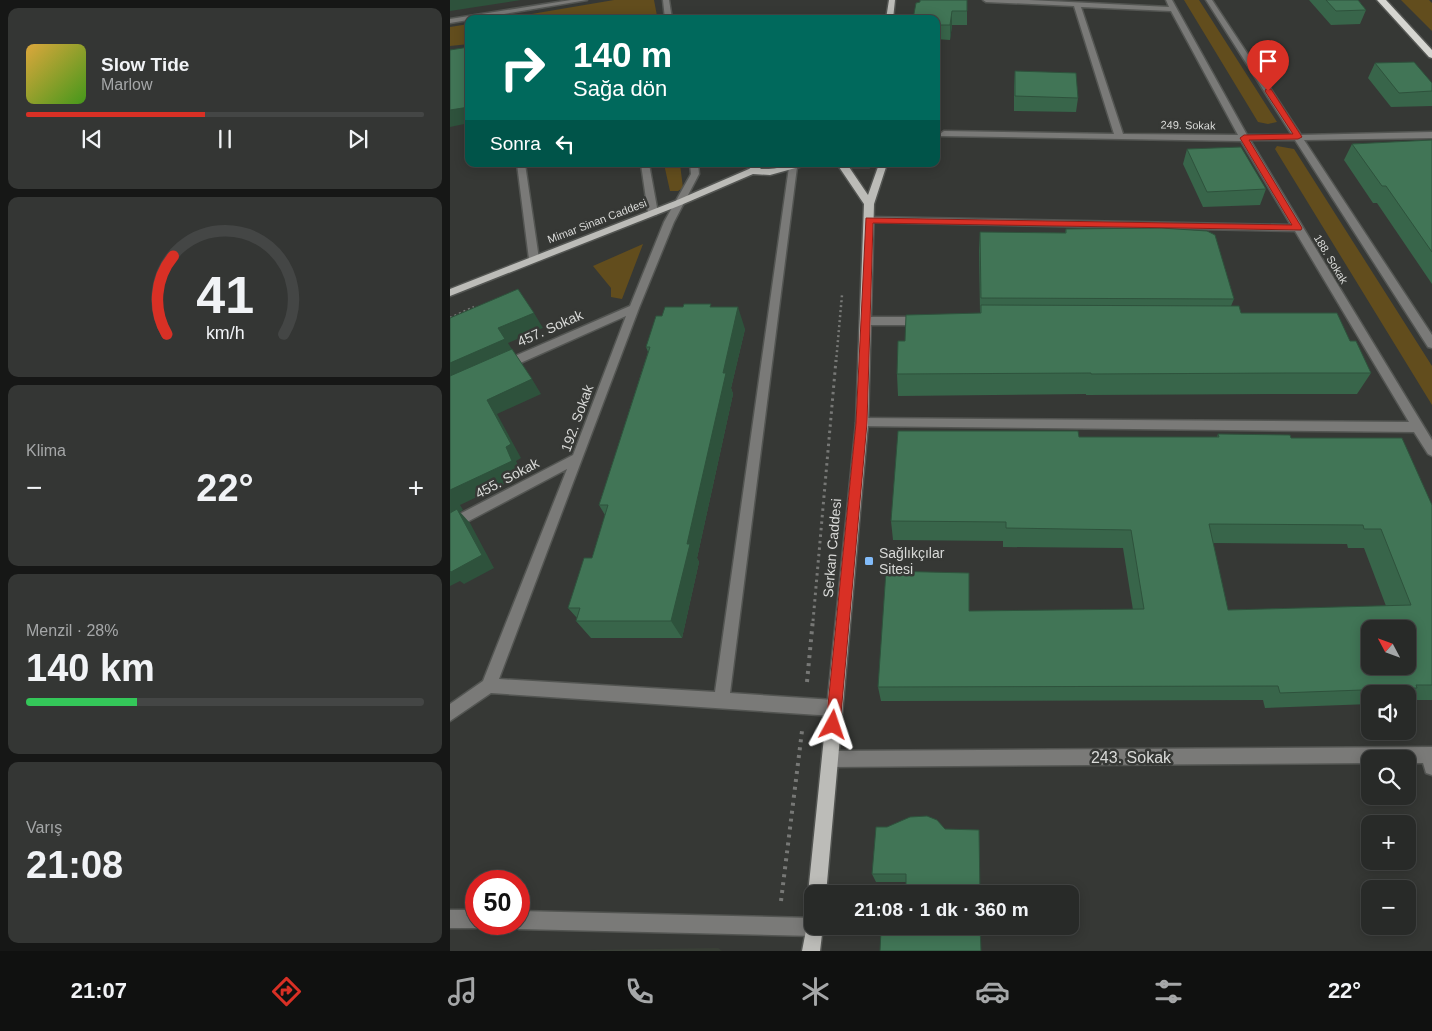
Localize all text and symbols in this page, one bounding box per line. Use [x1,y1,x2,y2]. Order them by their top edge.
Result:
icon: right [490,35,555,100]
text: 140 m [573,35,672,74]
pin [1247,40,1289,91]
icon: arrive [1254,47,1282,75]
text: Slow Tide [101,54,189,75]
text: Marlow [101,76,153,93]
text: Sağa dön [573,76,667,101]
street label: 249. Sokak [1160,119,1216,131]
icon: previous [78,125,106,153]
icon: pause [211,125,239,153]
icon: next [344,125,372,153]
icon: left [551,130,579,158]
text: Sonra [490,133,541,154]
street label: Mimar Sinan Caddesi [546,197,648,245]
street label: 188. Sokak [1312,232,1351,286]
text: 41 [196,266,254,324]
street label: 457. Sokak [515,306,586,350]
text: km/h [206,323,244,343]
street label: 192. Sokak [558,381,597,454]
text: Klima [26,442,66,459]
street label: 455. Sokak [472,454,543,502]
text: 22° [196,467,254,509]
text: − [26,472,42,503]
text: + [408,472,424,503]
street label: Serkan Caddesi [820,498,844,598]
place label: Sağlıkçılar Sitesi [879,545,945,577]
marker: Sağlıkçılar Sitesi [863,555,875,567]
north arrow [1361,620,1416,675]
map controls [1361,620,1416,935]
text: Menzil · 28% [26,622,118,639]
text: 140 km [26,647,155,689]
button: sound [1361,685,1416,740]
position arrow [806,698,858,750]
street label: 243. Sokak [1091,749,1172,766]
button: search [1361,750,1416,805]
button: + [1361,815,1416,870]
text: Varış [26,819,62,836]
text: 21:08 [26,844,123,886]
speed limit sign: 50 [465,870,530,935]
button: − [1361,880,1416,935]
text: 21:08 · 1 dk · 360 m [854,899,1029,920]
icon: directions [269,974,304,1009]
icon: music [445,974,480,1009]
icon: phone [622,974,657,1009]
icon: climate [798,974,833,1009]
icon: car [975,974,1010,1009]
icon: filters [1151,974,1186,1009]
text: 21:07 [71,978,127,1003]
text: 22° [1328,978,1361,1003]

